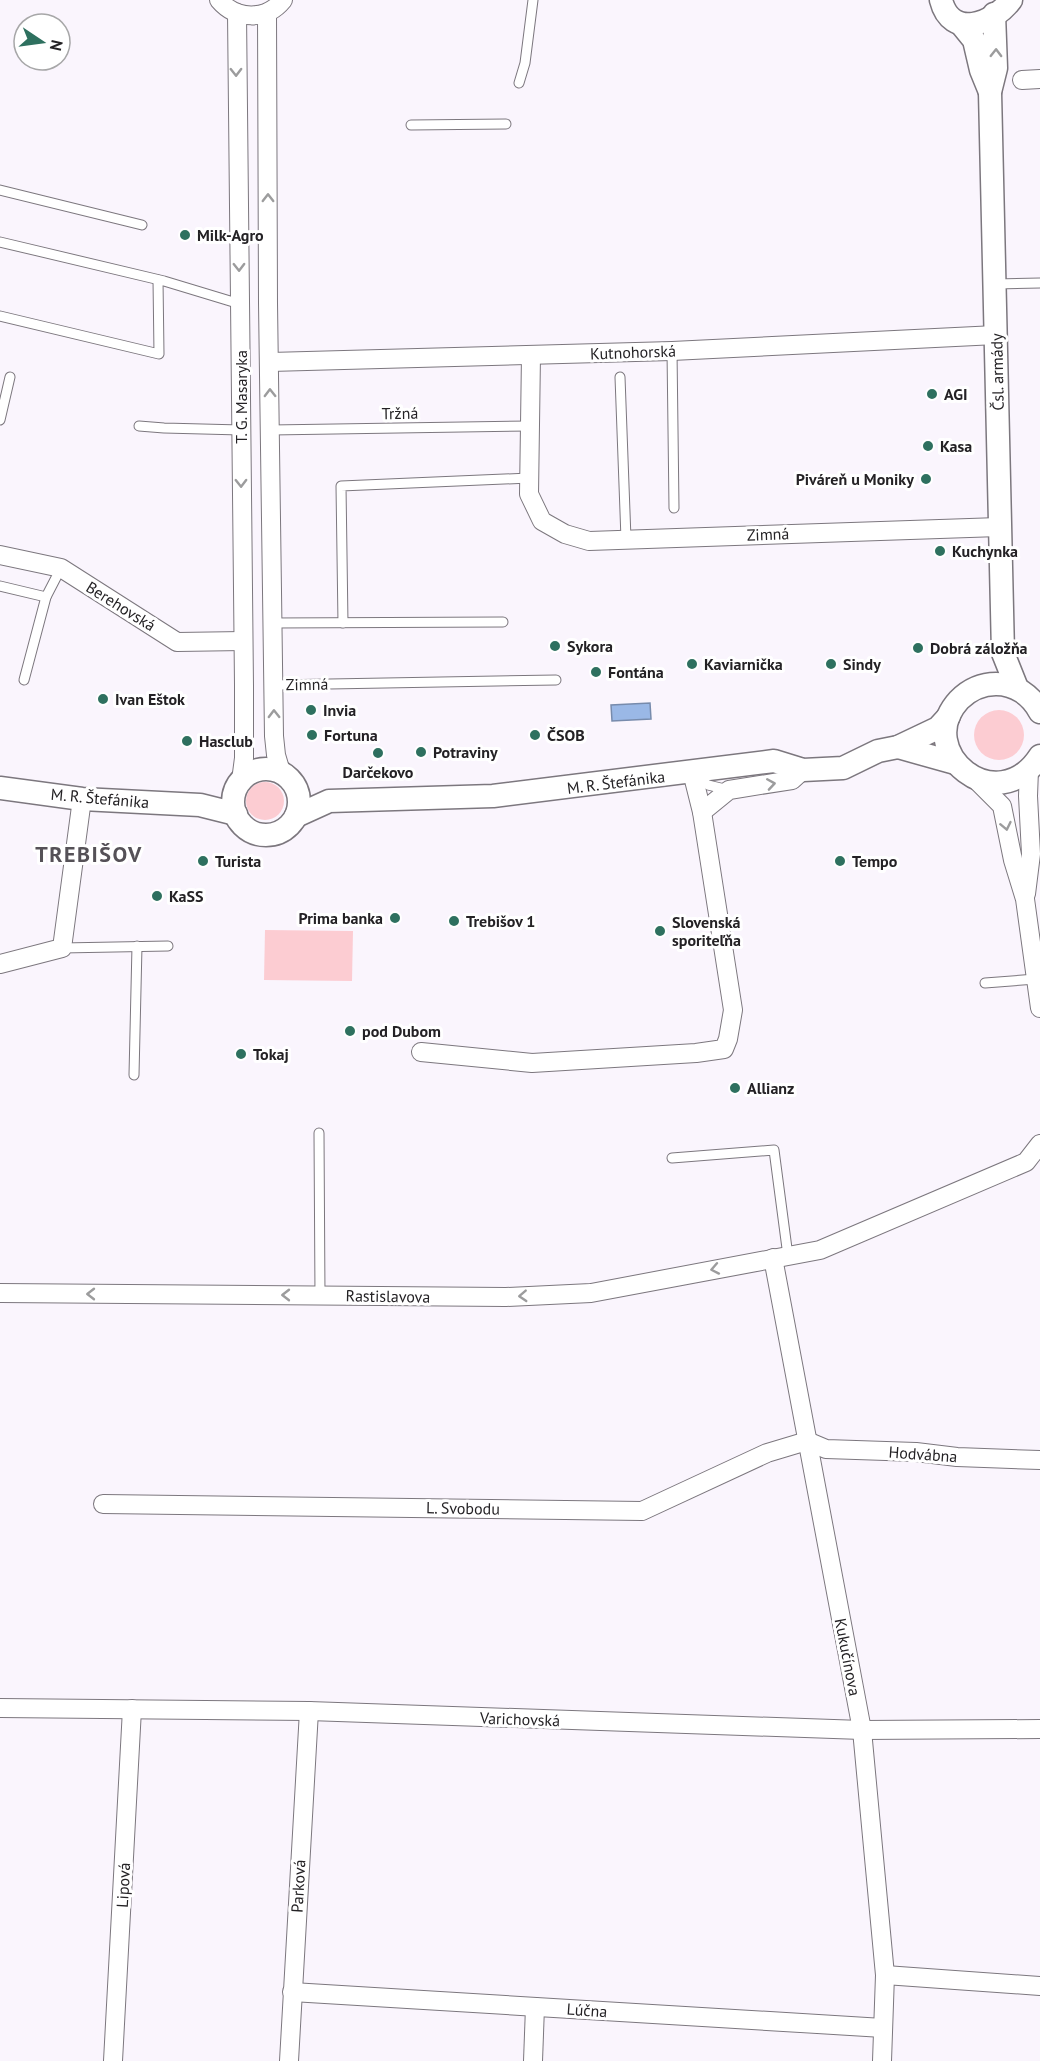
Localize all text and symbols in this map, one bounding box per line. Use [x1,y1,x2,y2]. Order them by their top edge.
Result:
north arrow [12,12,72,72]
text: N [46,38,68,53]
one-way arrow [990,49,1003,58]
one-way arrow [230,67,243,76]
one-way arrow [262,194,274,203]
place label: Milk-Agro [197,225,264,245]
marker: Milk-Agro [178,228,192,242]
one-way arrow [233,262,245,271]
street label: Čsl. armády [986,333,1008,411]
street label: Kutnohorská [590,341,676,363]
street label: T. G. Masaryka [231,350,251,444]
place label: AGI [944,384,968,404]
marker: AGI [925,387,939,401]
one-way arrow [264,389,277,398]
street label: Tržná [382,403,418,423]
place label: Kasa [940,436,972,456]
marker: Kasa [921,439,935,453]
place label: Piváreň u Moniky [796,469,914,489]
marker: Piváreň u Moniky [919,472,933,486]
one-way arrow [235,478,247,487]
street label: Zimná [746,523,790,545]
place label: Kuchynka [952,541,1018,561]
marker: Kuchynka [933,544,947,558]
street label: Berehovská [83,577,159,635]
place label: Sykora [567,636,613,656]
place label: Dobrá záložňa [930,638,1028,658]
marker: Sykora [548,639,562,653]
marker: Dobrá záložňa [911,641,925,655]
place label: Kaviarnička [704,654,783,674]
place label: Sindy [843,654,881,674]
marker: Kaviarnička [685,657,699,671]
marker: Sindy [824,657,838,671]
place label: Fontána [608,662,664,682]
marker: Fontána [589,665,603,679]
street label: Zimná [285,674,329,694]
place label: Ivan Eštok [115,689,185,709]
marker: Ivan Eštok [96,692,110,706]
place label: Invia [323,700,356,720]
marker: Invia [304,703,318,717]
one-way arrow [268,710,280,719]
place label: Fortuna [324,725,378,745]
place label: ČSOB [547,725,585,745]
marker: Fortuna [305,728,319,742]
marker: ČSOB [528,728,542,742]
place label: Hasclub [199,731,253,751]
marker: Hasclub [180,734,194,748]
place label: Potraviny [433,742,498,762]
marker: Potraviny [414,745,428,759]
marker: Darčekovo [371,746,385,760]
place label: Darčekovo [343,762,414,782]
street label: M. R. Štefánika [566,766,666,798]
one-way arrow [767,778,776,790]
street label: M. R. Štefánika [50,784,150,812]
one-way arrow [999,821,1012,831]
district label: TREBIŠOV [35,840,143,868]
place label: Turista [215,851,261,871]
place label: Tempo [852,851,898,871]
marker: Turista [196,854,210,868]
marker: Tempo [833,854,847,868]
place label: KaSS [169,886,204,906]
marker: KaSS [150,889,164,903]
place label: Prima banka [299,908,383,928]
marker: Prima banka [388,911,402,925]
place label: Trebišov 1 [466,911,535,931]
place label: Slovenská sporiteľňa [672,912,741,950]
marker: Trebišov 1 [447,914,461,928]
marker: Slovenská sporiteľňa [653,924,667,938]
place label: pod Dubom [362,1021,441,1041]
marker: pod Dubom [343,1024,357,1038]
place label: Tokaj [253,1044,289,1064]
marker: Tokaj [234,1047,248,1061]
place label: Allianz [747,1078,794,1098]
marker: Allianz [728,1081,742,1095]
one-way arrow [711,1262,721,1275]
street label: Rastislavova [346,1285,430,1307]
one-way arrow [86,1288,95,1300]
one-way arrow [281,1289,290,1301]
one-way arrow [518,1290,527,1303]
street label: Hodvábna [888,1442,958,1466]
street label: L. Svobodu [426,1497,500,1519]
street label: Kukučínova [831,1617,865,1697]
street label: Varichovská [478,1708,561,1730]
street label: Parková [287,1859,309,1913]
street label: Lipová [112,1862,134,1908]
street label: Lúčna [566,1999,608,2021]

